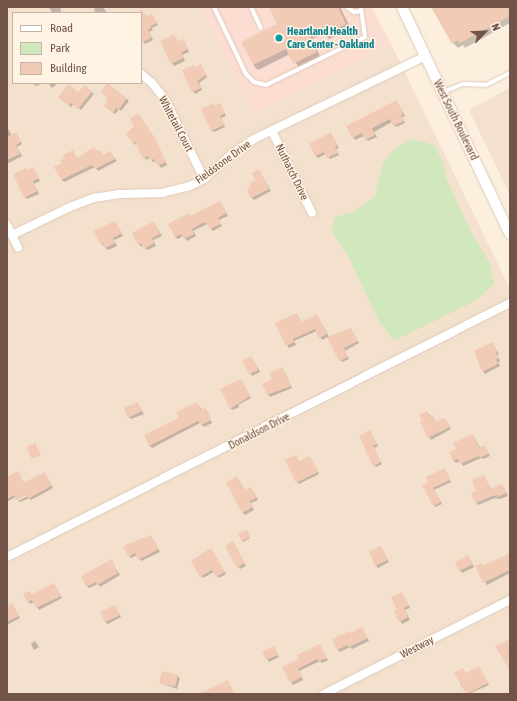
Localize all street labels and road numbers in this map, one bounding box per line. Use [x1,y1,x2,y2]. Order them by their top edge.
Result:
street label: West South Boulevard [431,78,481,162]
street label: Whitetail Court [156,94,196,154]
street label: Fieldstone Drive [193,137,253,187]
street label: Nuthatch Drive [273,142,311,202]
street label: Donaldson Drive [226,410,292,452]
street label: Westway [398,633,436,661]

